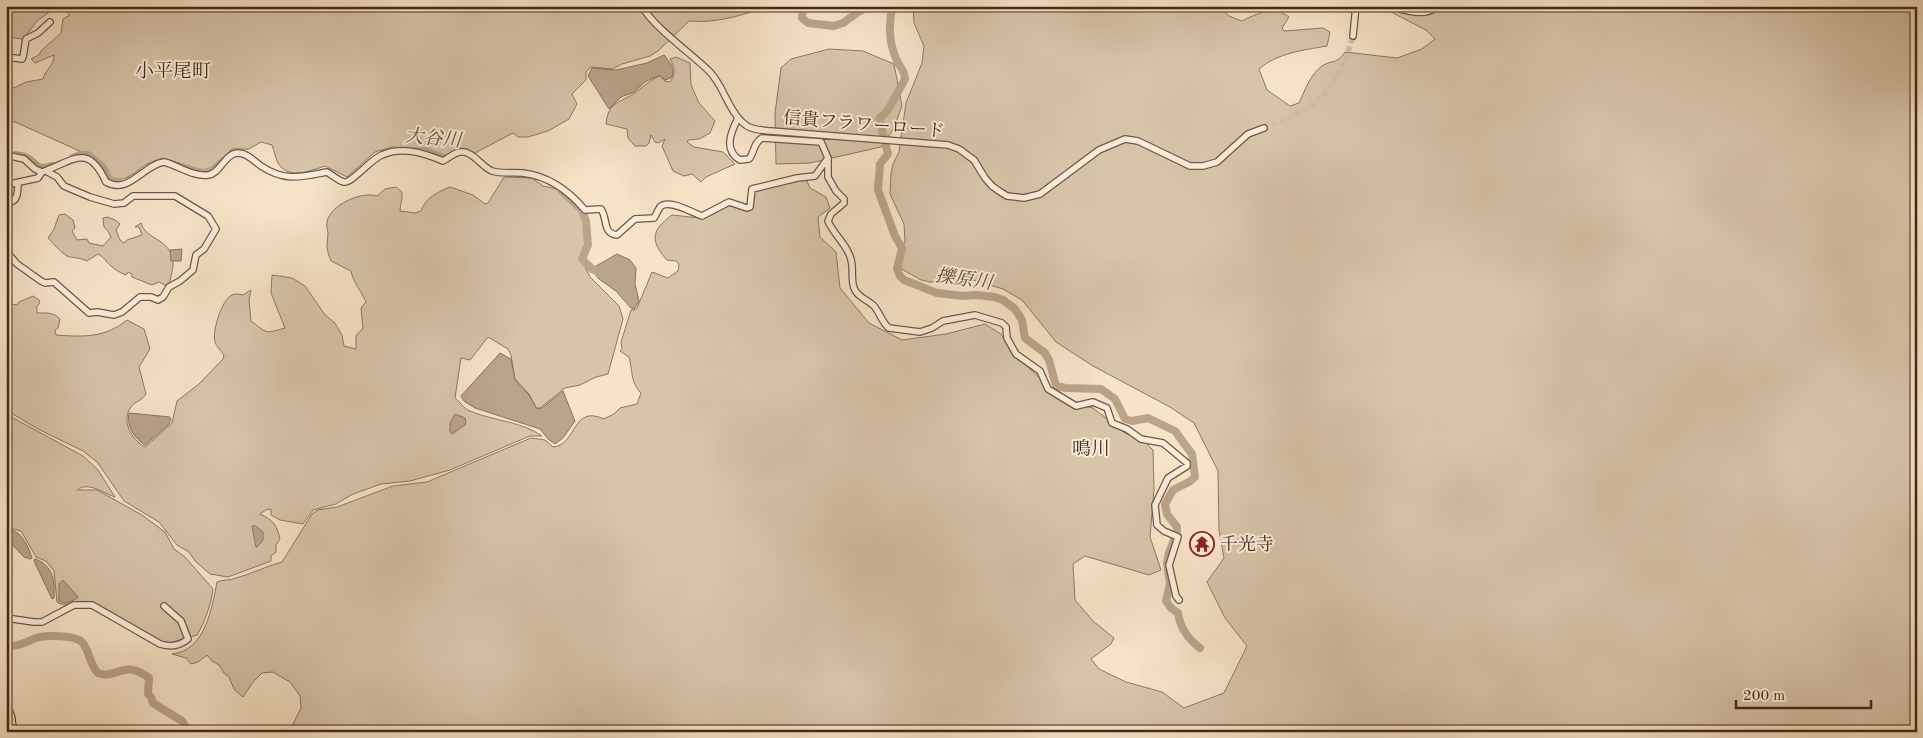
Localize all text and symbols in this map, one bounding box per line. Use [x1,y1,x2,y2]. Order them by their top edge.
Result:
district label: 小平尾町 [135,61,211,82]
street label: 信貴フラワーロード [782,107,946,141]
water label: 大谷川 [404,126,464,152]
water label: 擽原川 [934,265,995,294]
district label: 鳴川 [1072,439,1110,460]
temple icon: 千光寺 [1189,531,1215,557]
place label: 千光寺 [1220,534,1274,554]
scale bar [1736,678,1870,710]
text: 200 m [1743,689,1785,704]

